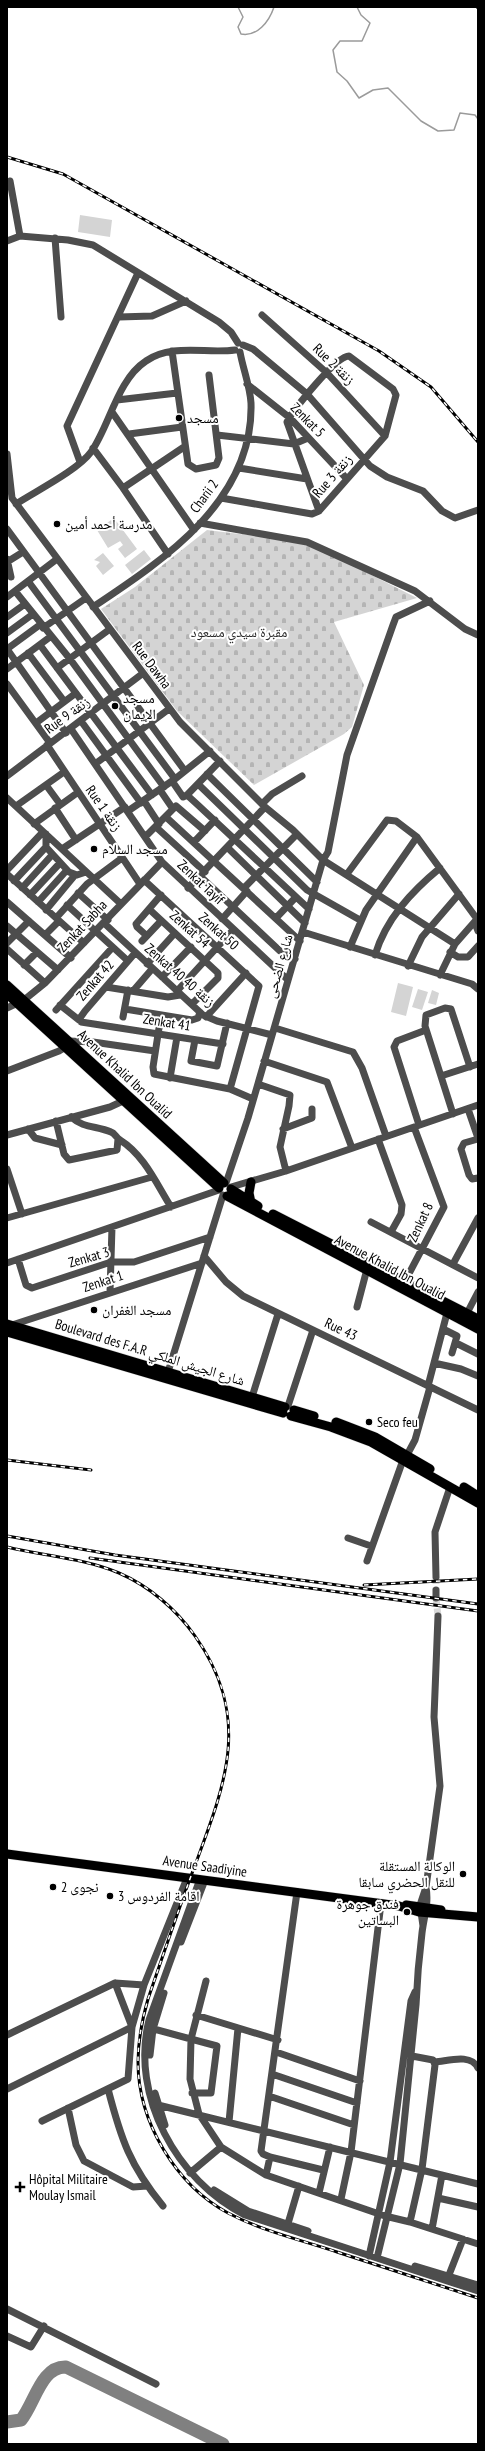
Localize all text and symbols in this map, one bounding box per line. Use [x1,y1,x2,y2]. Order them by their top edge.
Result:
street label: Rue 2 زنقة [309,340,359,388]
street label: Zenkat 5 [287,399,329,441]
place label: مسجد [187,409,219,427]
marker: مسجد [174,413,184,423]
street label: Rue 3 زنقة [308,451,356,501]
street label: Charii 2 [186,476,222,516]
place label: مدرسة أحمد أمين [65,515,153,533]
marker: مدرسة أحمد أمين [52,519,62,529]
park label: مقبرة سيدي مسعود [191,623,287,644]
street label: Rue Dawha [128,638,176,692]
place label: مسجد الإيمان [123,689,156,723]
street label: Rue 9 زنقة [41,692,93,738]
marker: مسجد الإيمان [110,701,120,711]
street label: Rue 1 زنقة [82,782,126,834]
place label: مسجد السلام [102,840,168,859]
marker: مسجد السلام [89,844,99,854]
street label: Zenkat Tayif [174,856,228,908]
street label: Zenkat Sabha [53,896,111,956]
street label: Zenkat 54 [166,906,214,952]
street label: Zenkat 50 [195,908,243,954]
street label: شارع الضحى [261,932,298,1000]
street label: Zenkat 40 زنقة 40 [141,939,219,1011]
street label: Zenkat 42 [72,956,118,1004]
street label: Zenkat 41 [142,1009,192,1035]
street label: Avenue Khalid Ibn Oualid [74,1026,176,1122]
street label: Zenkat 8 [403,1199,437,1245]
street label: Avenue Khalid Ibn Oualid [332,1230,448,1304]
street label: Zenkat 3 [66,1243,112,1271]
street label: Zenkat 1 [80,1266,126,1296]
place label: مسجد الغفران [102,1301,171,1319]
marker: مسجد الغفران [89,1305,99,1315]
street label: Rue 43 [322,1314,360,1344]
street label: Boulevard des F.A.R شارع الجيش الملكي [52,1315,247,1392]
place label: Seco feu [377,1413,418,1431]
marker: Seco feu [364,1417,374,1427]
street label: Avenue Saadiyine [162,1851,248,1881]
place label: الوكالة المستقلة للنقل الحضري سابقا [358,1857,455,1894]
marker: الوكالة المستقلة للنقل الحضري سابقا [458,1869,468,1879]
place label: نجوى 2 [61,1878,99,1896]
marker: نجوى 2 [48,1882,58,1892]
place label: اقامة الفردوس 3 [118,1887,200,1905]
marker: اقامة الفردوس 3 [105,1891,115,1901]
place label: فندق جوهرة البساتين [336,1895,399,1929]
marker: فندق جوهرة البساتين [402,1907,412,1917]
place label: Hôpital Militaire Moulay Ismail [29,2170,108,2204]
marker: Hôpital Militaire Moulay Ismail [14,2181,26,2193]

